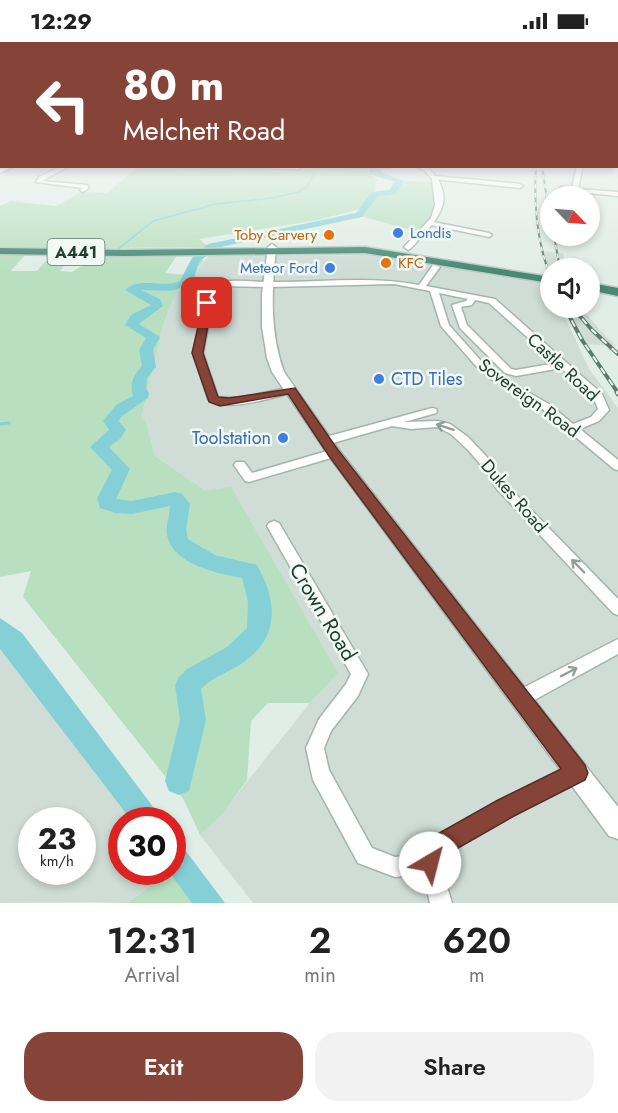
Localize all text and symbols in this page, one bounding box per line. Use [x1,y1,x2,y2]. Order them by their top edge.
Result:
text: 12:29 [30,5,92,37]
text: 80 m [123,55,224,116]
icon: left [24,66,102,144]
text: Melchett Road [123,111,285,150]
north arrow [540,186,600,246]
map controls [540,186,600,318]
place label: Londis [410,222,451,244]
place label: Toby Carvery [235,224,317,246]
marker: Londis [391,226,405,240]
marker: Toby Carvery [322,228,336,242]
road number: A441 [48,239,104,265]
place label: KFC [398,252,424,274]
marker: KFC [379,256,393,270]
place label: Meteor Ford [240,257,318,279]
button: sound [540,258,600,318]
marker: Meteor Ford [323,261,337,275]
pin [181,277,232,328]
icon: arrive [190,286,223,319]
street label: Castle Road [521,327,605,407]
street label: Sovereign Road [473,352,585,444]
place label: CTD Tiles [391,366,463,392]
marker: CTD Tiles [372,372,386,386]
one-way arrow [435,421,454,432]
place label: Toolstation [192,425,271,451]
marker: Toolstation [276,431,290,445]
street label: Dukes Road [475,453,553,539]
street label: Crown Road [282,557,364,667]
one-way arrow [570,559,585,574]
one-way arrow [560,666,578,677]
speed limit sign: 30 [108,807,186,885]
text: 23 [38,817,76,860]
position arrow [398,831,462,895]
text: km/h [40,850,74,872]
text: 12:31 [107,914,198,966]
text: 2 [309,914,331,966]
text: 620 [442,914,511,966]
text: Arrival [125,961,180,990]
text: min [304,961,336,990]
text: m [469,961,485,990]
button: Exit [24,1032,303,1101]
button: Share [315,1032,594,1101]

